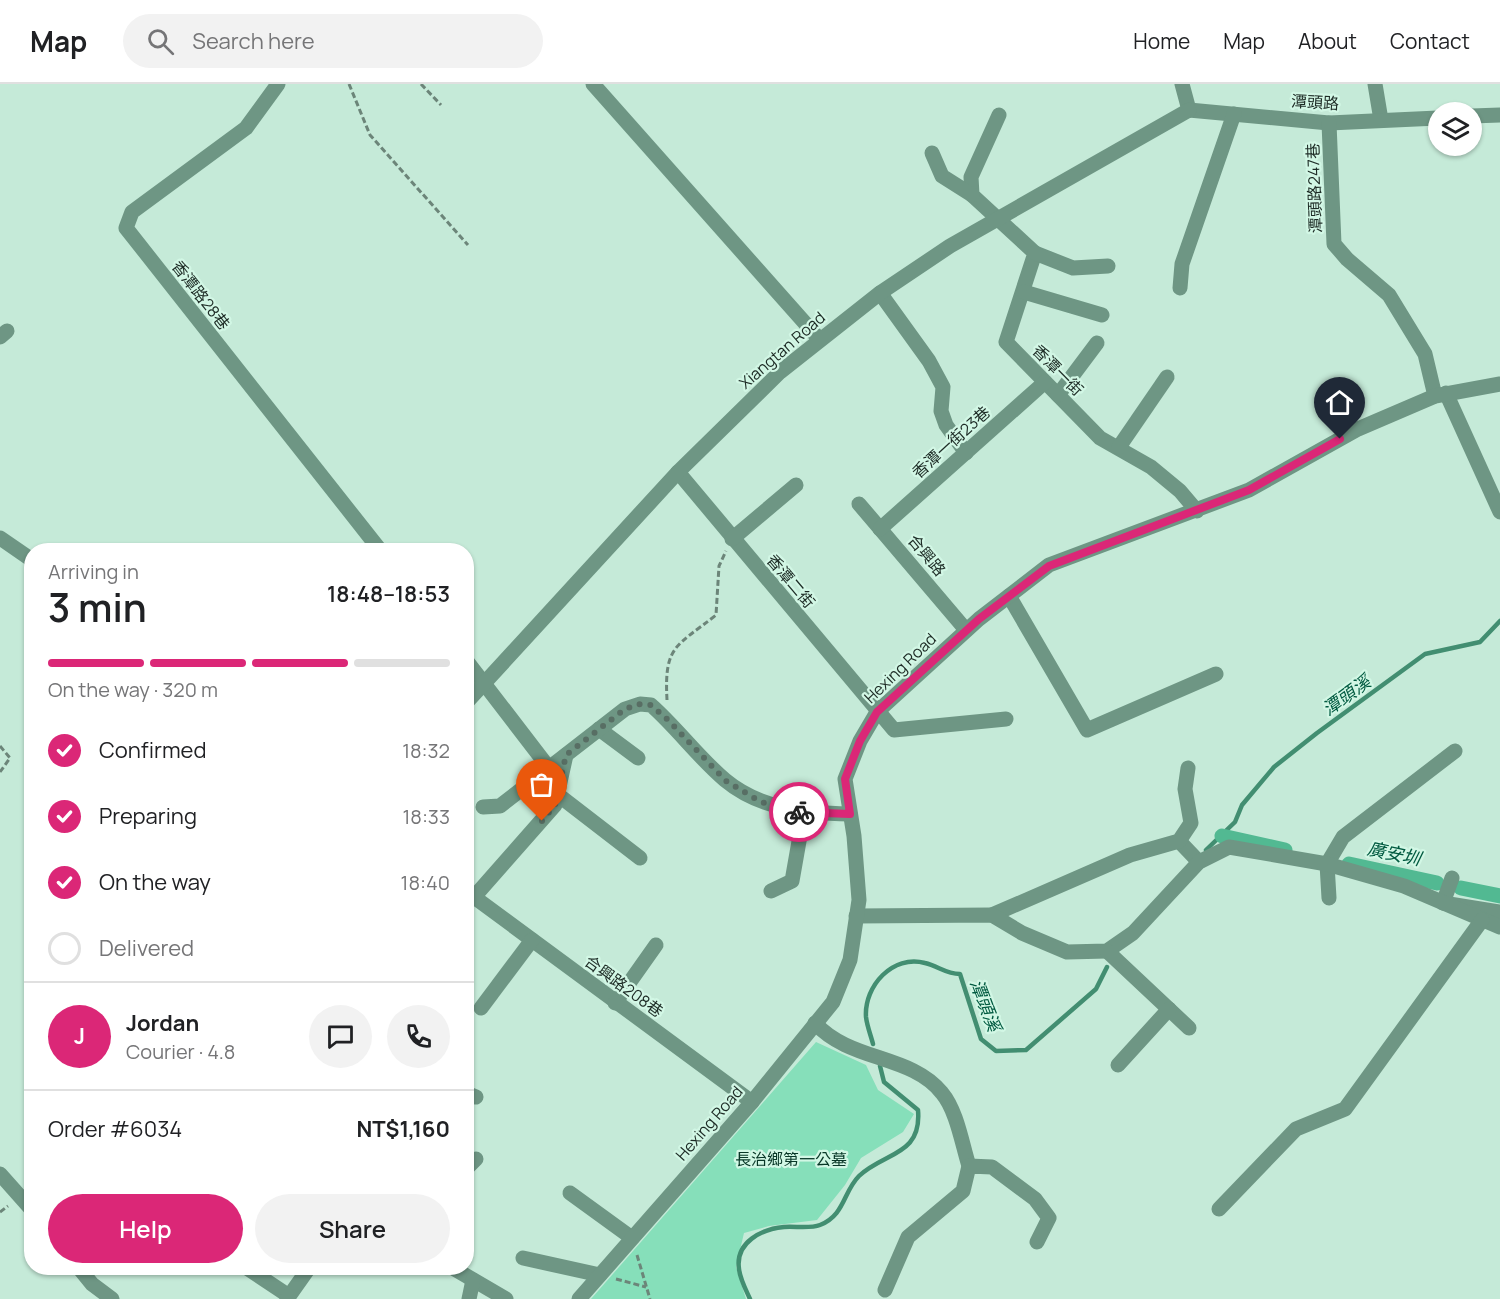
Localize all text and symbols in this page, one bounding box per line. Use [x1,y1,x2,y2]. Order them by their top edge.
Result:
search box [123,14,543,68]
text: Map [30,22,87,60]
icon: search [144,25,177,58]
text: Search here [192,26,315,56]
text: Home [1133,27,1190,55]
text: Map [1223,27,1265,55]
text: About [1298,27,1357,55]
text: Contact [1390,27,1470,55]
street label: 潭頭路 [1290,90,1340,114]
map controls [1428,102,1482,156]
button: layers [1428,102,1482,156]
street label: 潭頭路247巷 [1301,143,1327,233]
street label: 香潭路28巷 [167,256,235,334]
street label: Xiangtan Road [734,307,830,393]
street label: 香潭一街 [1028,340,1088,400]
pin [1314,377,1365,439]
icon: home [1323,386,1356,419]
street label: 香潭一街23巷 [907,401,995,483]
street label: 合興路 [903,530,951,580]
street label: 香潭二街 [762,549,820,613]
text: Arriving in [48,558,139,585]
text: 18:48–18:53 [327,579,450,609]
text: 3 min [48,580,147,634]
street label: Hexing Road [859,628,941,708]
water label: 潭頭溪 [1317,668,1377,721]
text: On the way · 320 m [48,676,218,703]
icon: check [48,734,81,767]
text: Confirmed [99,735,207,765]
text: 18:32 [402,737,450,764]
pin [516,759,567,821]
icon: bag [525,768,558,801]
courier [769,782,829,842]
icon: bike [783,796,816,829]
icon: check [48,800,81,833]
text: Preparing [99,801,197,831]
text: 18:33 [402,803,450,830]
water label: 廣安圳 [1365,836,1426,871]
icon: check [48,866,81,899]
text: On the way [99,867,211,897]
text: 18:40 [401,869,450,896]
text: Delivered [99,933,194,963]
street label: 合興路208巷 [580,950,668,1022]
water label: 潭頭溪 [965,975,1008,1037]
button: chat [309,1005,372,1068]
button: phone [387,1005,450,1068]
text: Jordan [126,1008,199,1038]
text: J [74,1021,85,1051]
text: Courier · 4.8 [126,1038,235,1065]
street label: Hexing Road [670,1081,748,1165]
text: Order #6034 [48,1114,182,1144]
text: NT$1,160 [356,1114,450,1144]
park label: 長治鄉第一公墓 [735,1148,847,1170]
button: Help [48,1194,243,1263]
button: Share [255,1194,450,1263]

